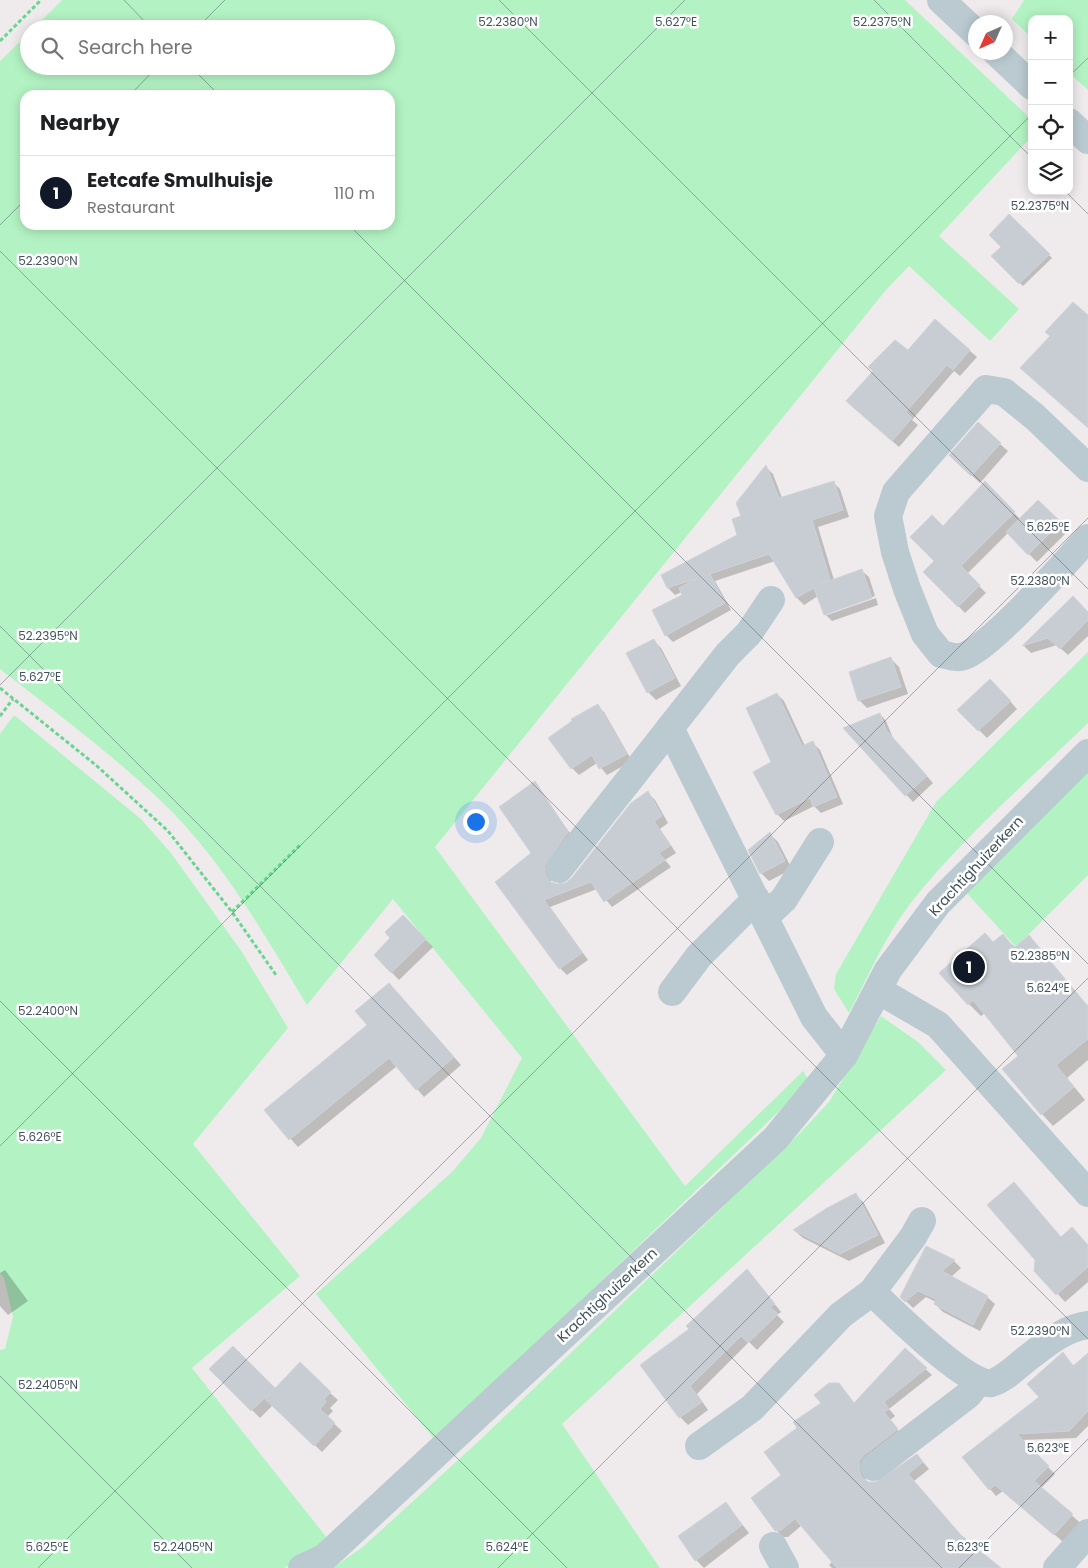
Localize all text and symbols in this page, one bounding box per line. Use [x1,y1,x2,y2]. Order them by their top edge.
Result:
text: 52.2380°N [478,13,538,30]
text: 5.627°E [655,13,697,30]
text: 52.2375°N [853,13,911,30]
north arrow [968,15,1013,60]
map controls [1028,15,1073,195]
button: + [1028,15,1073,60]
search box [20,20,395,75]
icon: search [38,34,66,62]
text: Search here [78,34,192,61]
button: − [1028,60,1073,105]
button: locate [1028,105,1073,150]
text: Nearby [40,108,120,137]
button: layers [1028,150,1073,195]
text: Eetcafe Smulhuisje [87,167,273,194]
text: 1 [53,182,59,205]
text: 110 m [334,182,375,205]
text: Restaurant [87,196,175,219]
text: 52.2375°N [1011,197,1069,214]
text: 52.2390°N [18,252,78,269]
text: 5.625°E [1026,518,1070,535]
text: 52.2380°N [1010,572,1070,589]
text: 52.2395°N [18,627,78,644]
text: 5.627°E [19,668,61,685]
your location [463,809,489,835]
street label: Krachtighuizerkern [924,812,1028,920]
text: 52.2385°N [1010,947,1070,964]
pin: 1 [953,948,985,986]
text: 5.624°E [1026,979,1070,996]
text: 52.2400°N [18,1002,78,1019]
text: 5.626°E [18,1128,62,1145]
street label: Krachtighuizerkern [553,1243,661,1347]
text: 52.2390°N [1010,1322,1070,1339]
text: 52.2405°N [18,1376,78,1393]
text: 5.623°E [1027,1439,1069,1456]
text: 5.625°E [25,1538,69,1555]
text: 52.2405°N [153,1538,213,1555]
text: 5.624°E [485,1538,529,1555]
text: 5.623°E [947,1538,989,1555]

